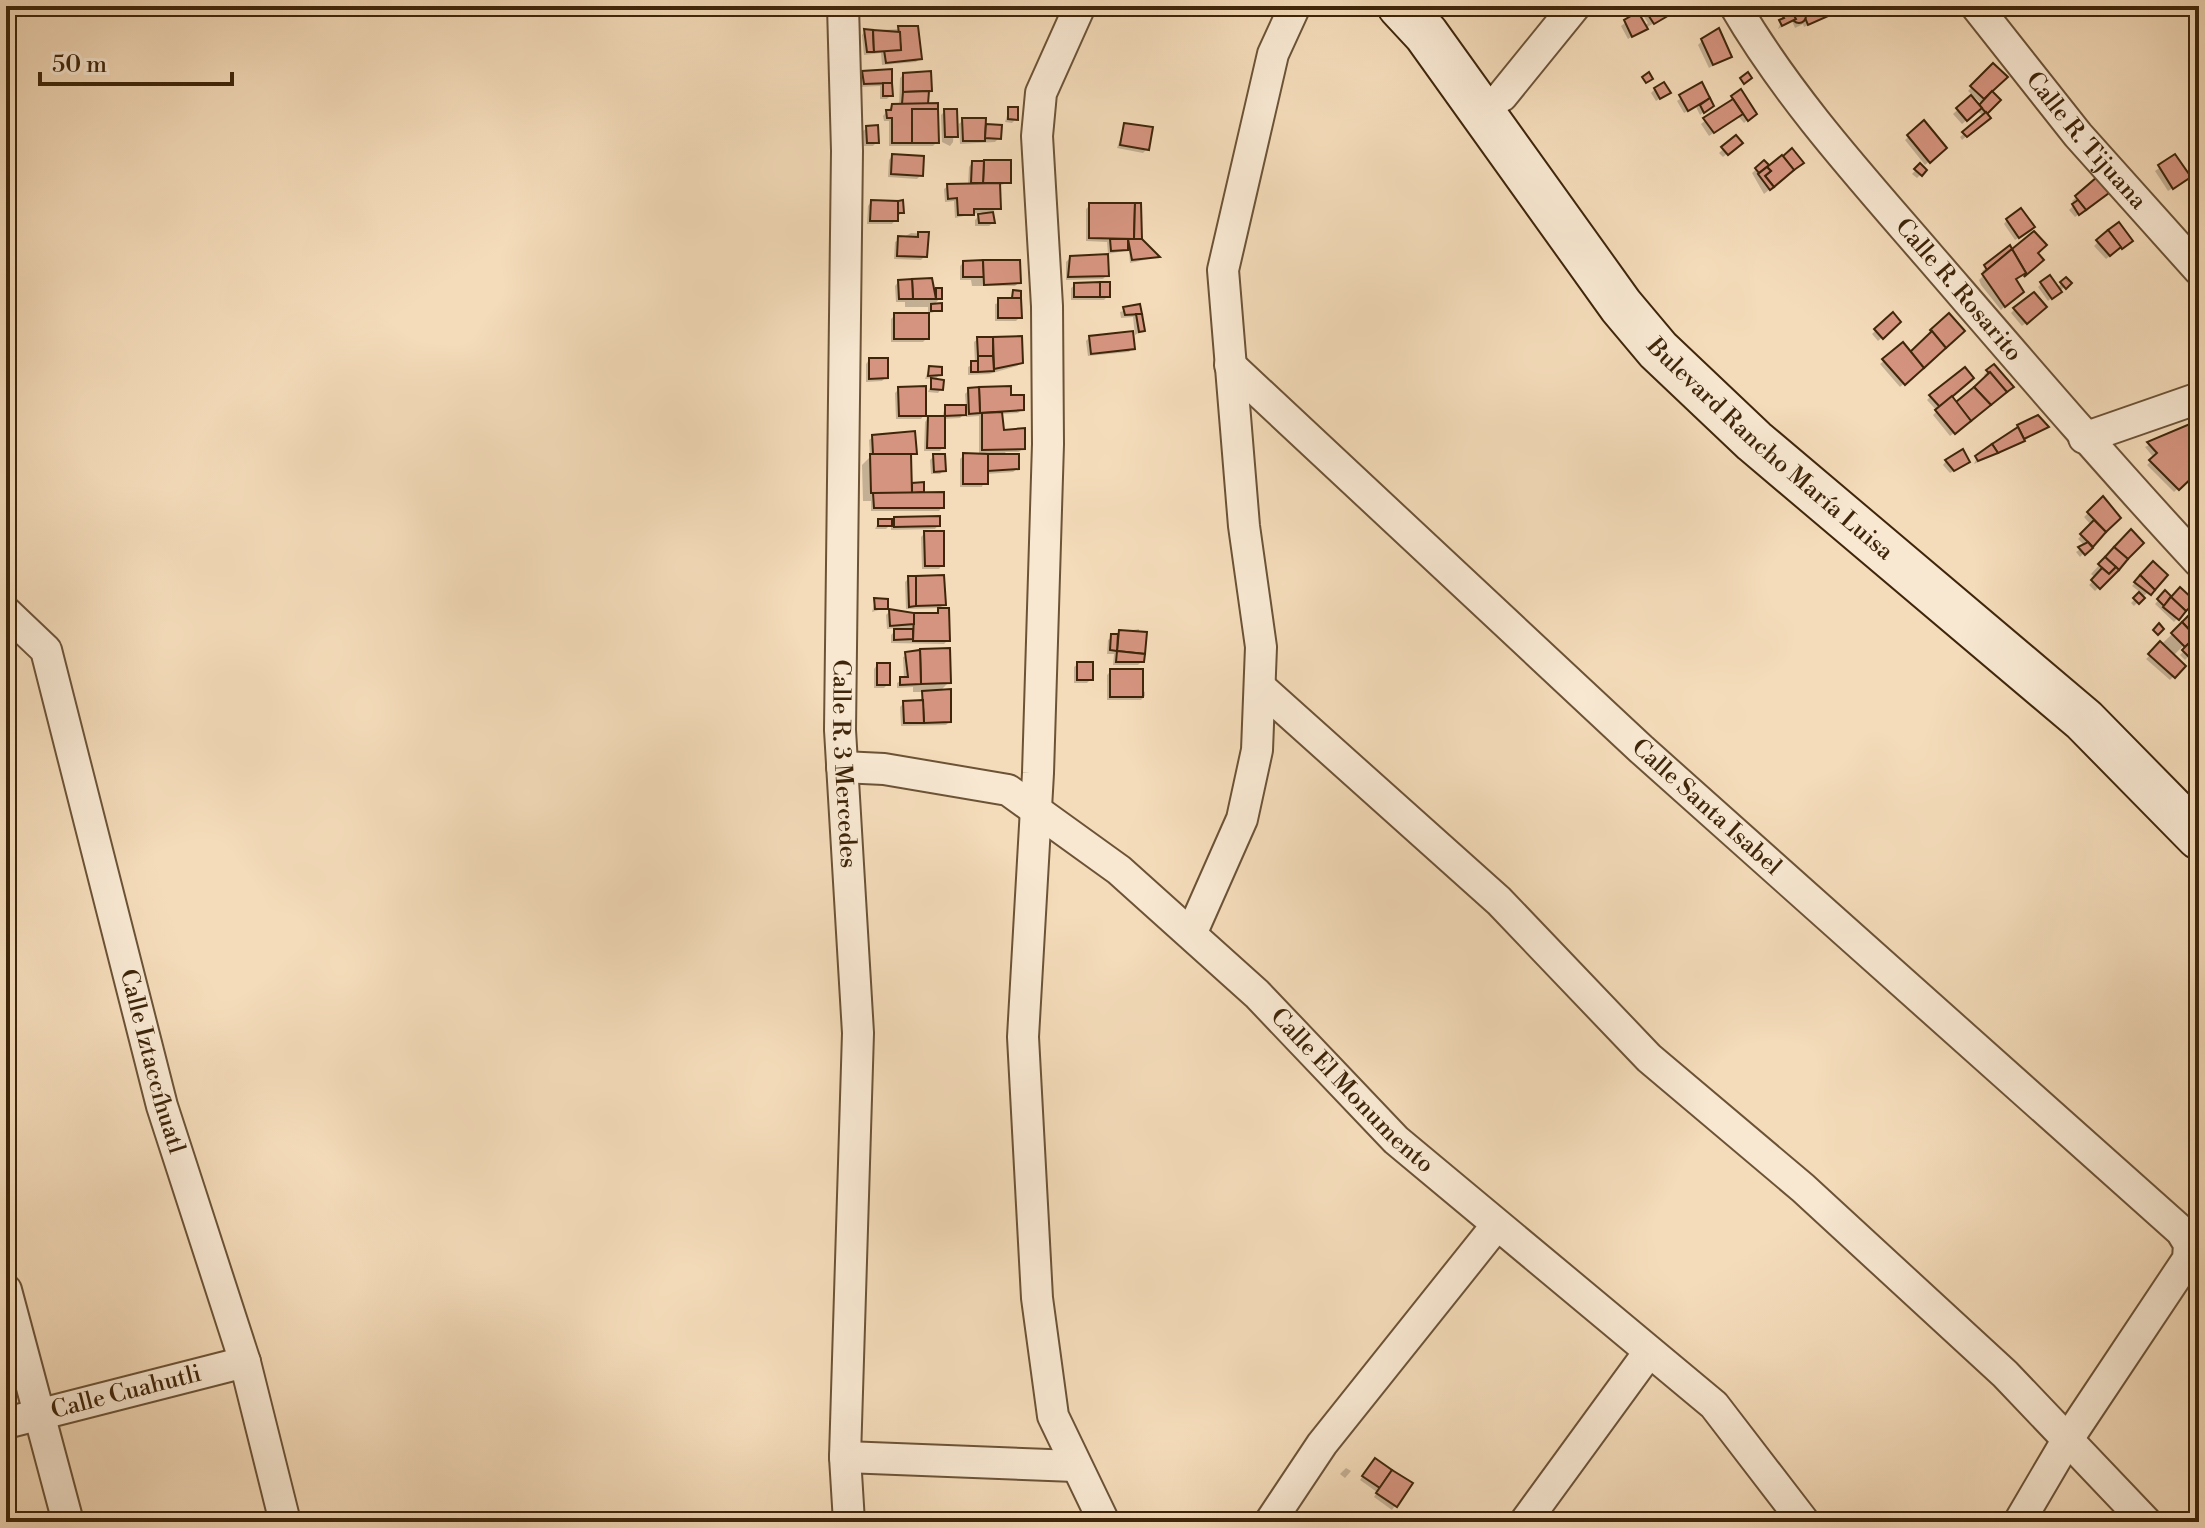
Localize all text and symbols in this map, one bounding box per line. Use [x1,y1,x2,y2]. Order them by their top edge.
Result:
scale bar [40,36,232,86]
text: 50 m [52,50,107,80]
street label: Calle R. Tijuana [2019,66,2153,217]
street label: Calle R. Rosarito [1888,212,2029,368]
street label: Bulevard Rancho María Luisa [1639,332,1900,568]
street label: Calle R. 3 Mercedes [825,659,863,869]
street label: Calle Santa Isabel [1625,733,1787,882]
street label: Calle Iztaccíhuatl [113,966,191,1157]
street label: Calle El Monumento [1264,1002,1440,1180]
street label: Calle Cuahutli [48,1359,205,1426]

